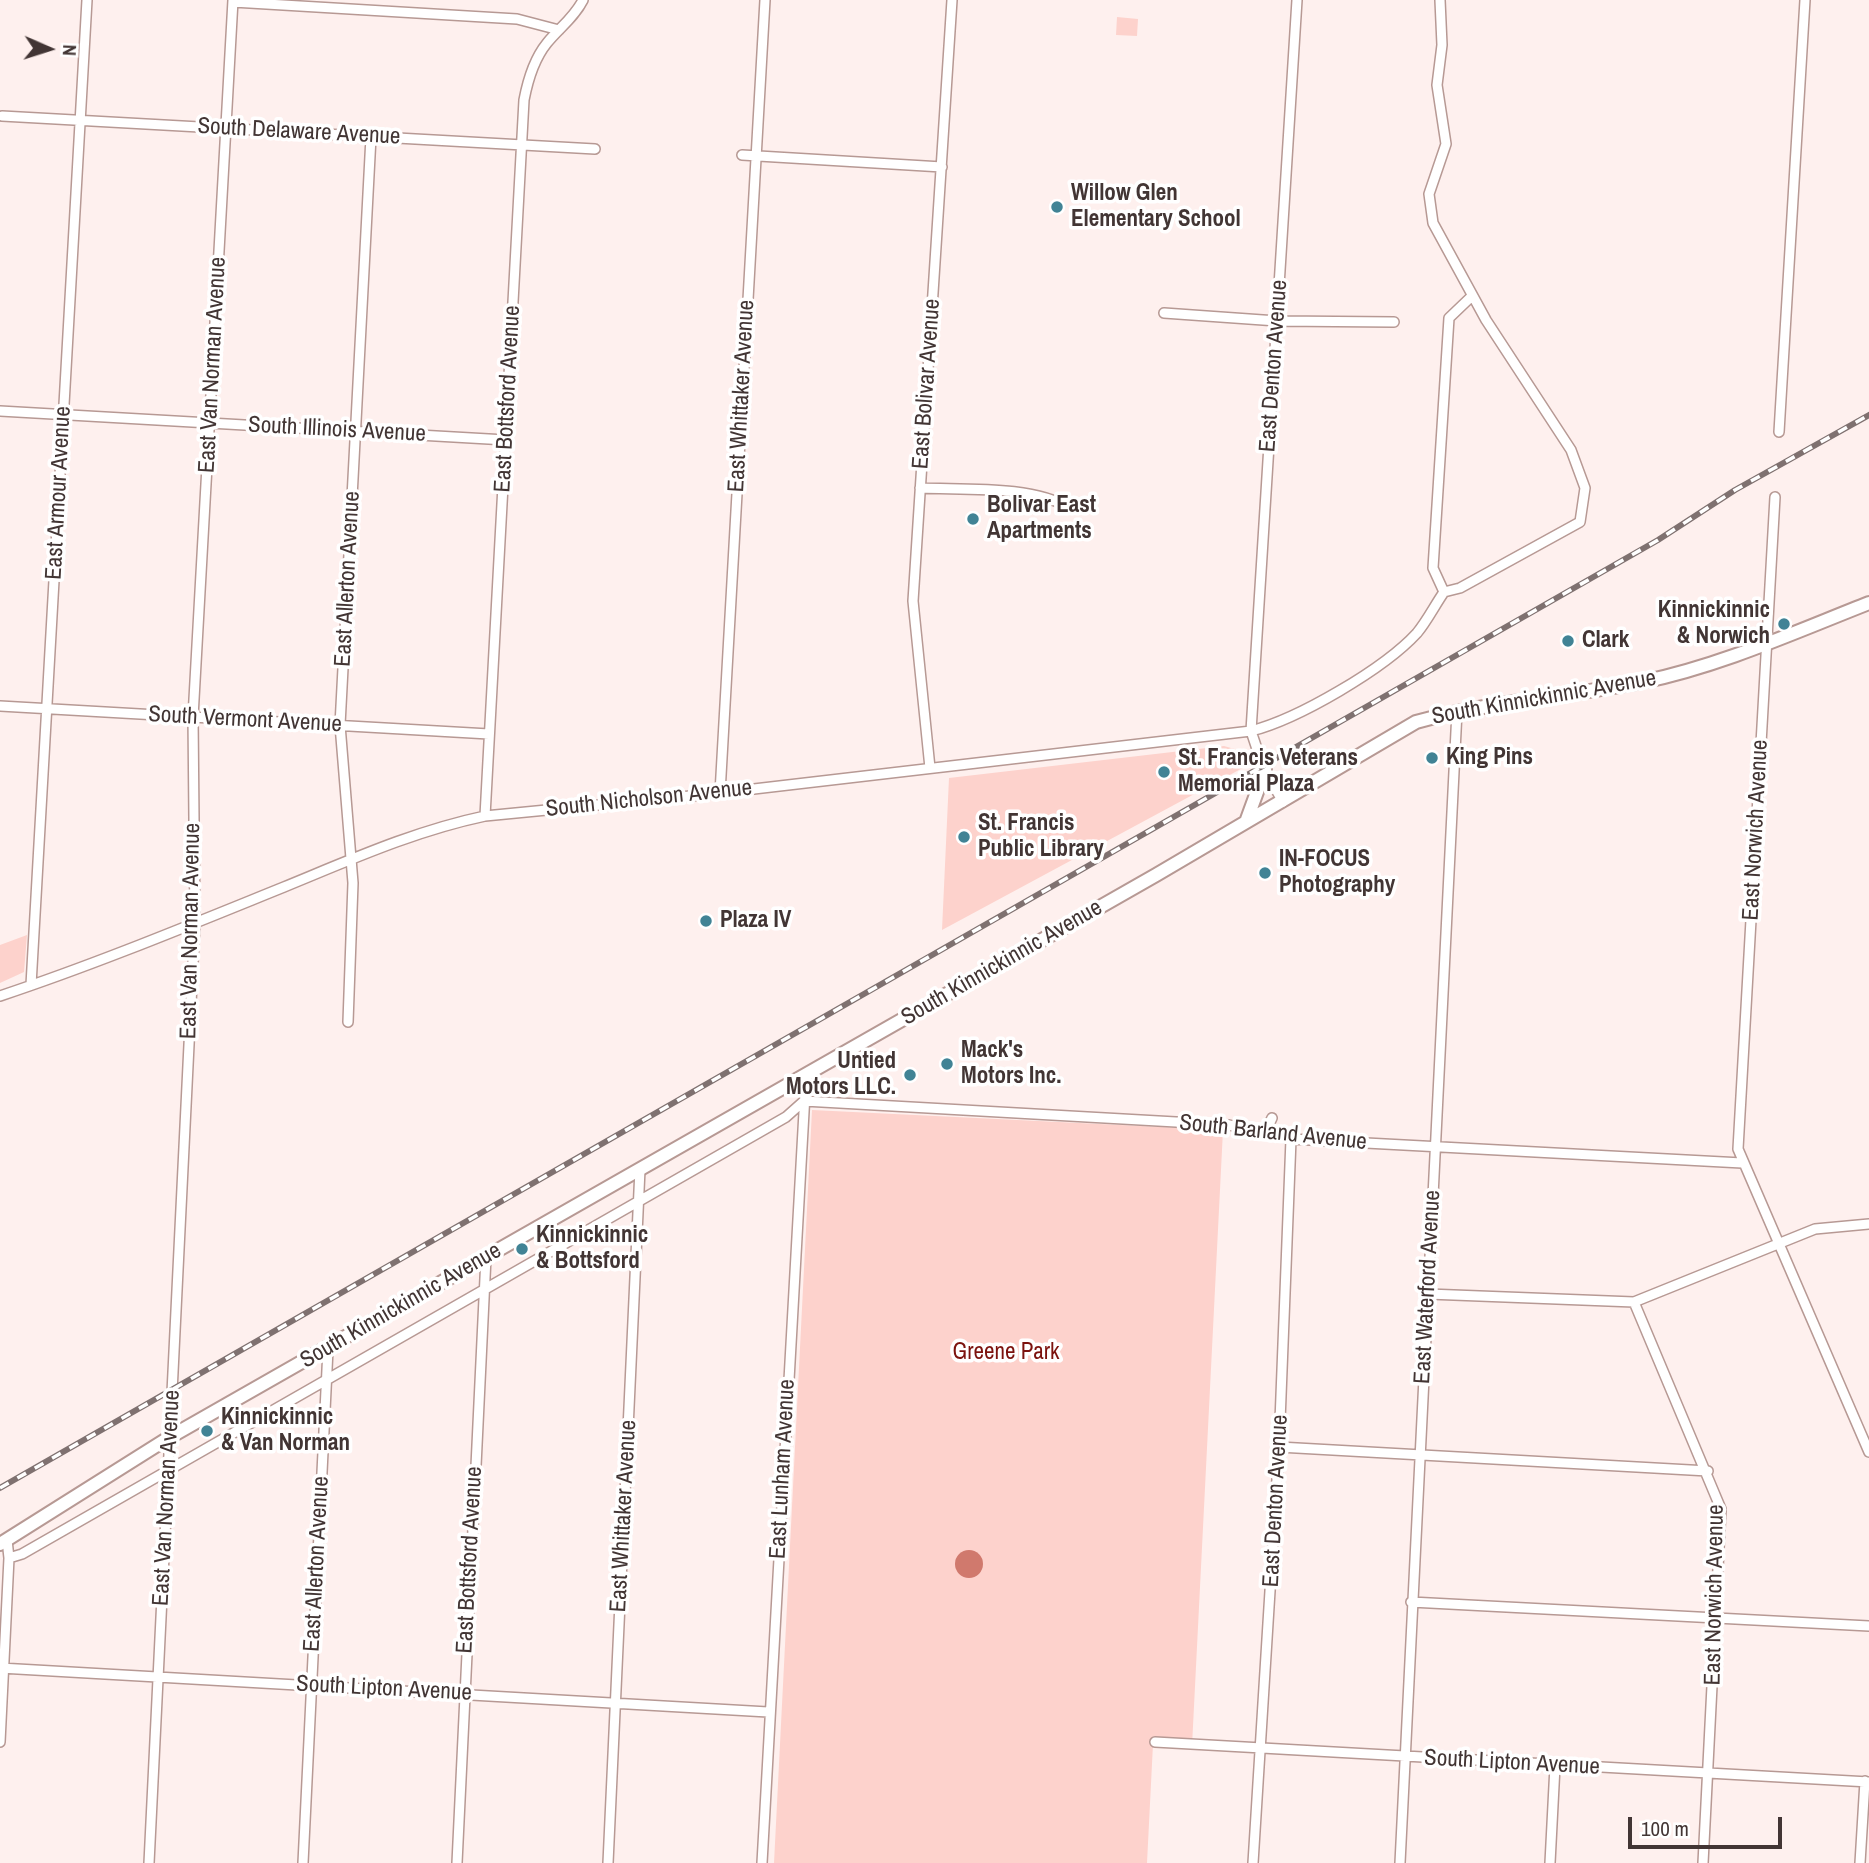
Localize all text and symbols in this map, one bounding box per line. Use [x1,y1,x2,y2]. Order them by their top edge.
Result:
north arrow [14,14,84,84]
text: N [57,44,83,56]
street label: South Delaware Avenue [197,113,401,151]
place label: Willow Glen Elementary School [1071,180,1241,234]
marker: Willow Glen Elementary School [1049,199,1065,215]
street label: East Van Norman Avenue [194,256,232,474]
street label: East Denton Avenue [1254,279,1294,453]
street label: East Bolivar Avenue [907,298,947,470]
street label: East Whittaker Avenue [723,299,761,493]
street label: East Bottsford Avenue [489,305,527,493]
street label: East Armour Avenue [41,406,77,580]
street label: South Illinois Avenue [247,412,427,448]
street label: East Allerton Avenue [330,490,366,668]
place label: Bolivar East Apartments [987,492,1096,546]
marker: Bolivar East Apartments [965,511,981,527]
place label: Kinnickinnic & Norwich [1658,597,1770,651]
marker: Kinnickinnic & Norwich [1776,616,1792,632]
place label: Clark [1582,627,1629,655]
marker: Clark [1560,633,1576,649]
street label: South Kinnickinnic Avenue [1430,665,1658,731]
street label: South Vermont Avenue [148,701,342,739]
street label: East Norwich Avenue [1737,739,1775,921]
place label: King Pins [1446,744,1533,772]
place label: St. Francis Veterans Memorial Plaza [1178,745,1358,799]
marker: King Pins [1424,750,1440,766]
marker: St. Francis Veterans Memorial Plaza [1156,764,1172,780]
street label: South Nicholson Avenue [544,774,754,824]
place label: St. Francis Public Library [978,810,1104,864]
street label: East Van Norman Avenue [175,823,207,1039]
marker: St. Francis Public Library [956,829,972,845]
place label: IN-FOCUS Photography [1279,846,1395,900]
marker: IN-FOCUS Photography [1257,865,1273,881]
street label: South Kinnickinnic Avenue [897,894,1107,1032]
place label: Plaza IV [720,907,791,935]
marker: Plaza IV [698,913,714,929]
place label: Mack's Motors Inc. [961,1037,1062,1091]
place label: Untied Motors LLC. [786,1048,896,1102]
marker: Mack's Motors Inc. [939,1056,955,1072]
marker: Untied Motors LLC. [902,1067,918,1083]
street label: South Barland Avenue [1178,1109,1368,1157]
street label: East Waterford Avenue [1409,1189,1447,1385]
place label: Kinnickinnic & Bottsford [536,1222,648,1276]
street label: South Kinnickinnic Avenue [296,1237,506,1375]
marker: Kinnickinnic & Bottsford [514,1241,530,1257]
park label: Greene Park [953,1339,1059,1367]
street label: East Lunham Avenue [765,1378,801,1560]
street label: East Van Norman Avenue [148,1389,186,1607]
place label: Kinnickinnic & Van Norman [221,1404,350,1458]
street label: East Denton Avenue [1258,1414,1294,1588]
street label: East Whittaker Avenue [605,1419,643,1613]
marker: Kinnickinnic & Van Norman [199,1423,215,1439]
street label: East Bottsford Avenue [451,1466,489,1654]
street label: East Allerton Avenue [299,1475,335,1653]
street label: East Norwich Avenue [1700,1504,1730,1686]
street label: South Lipton Avenue [295,1671,473,1707]
street label: South Lipton Avenue [1423,1745,1601,1781]
scale bar [1631,1804,1785,1848]
text: 100 m [1641,1814,1689,1843]

